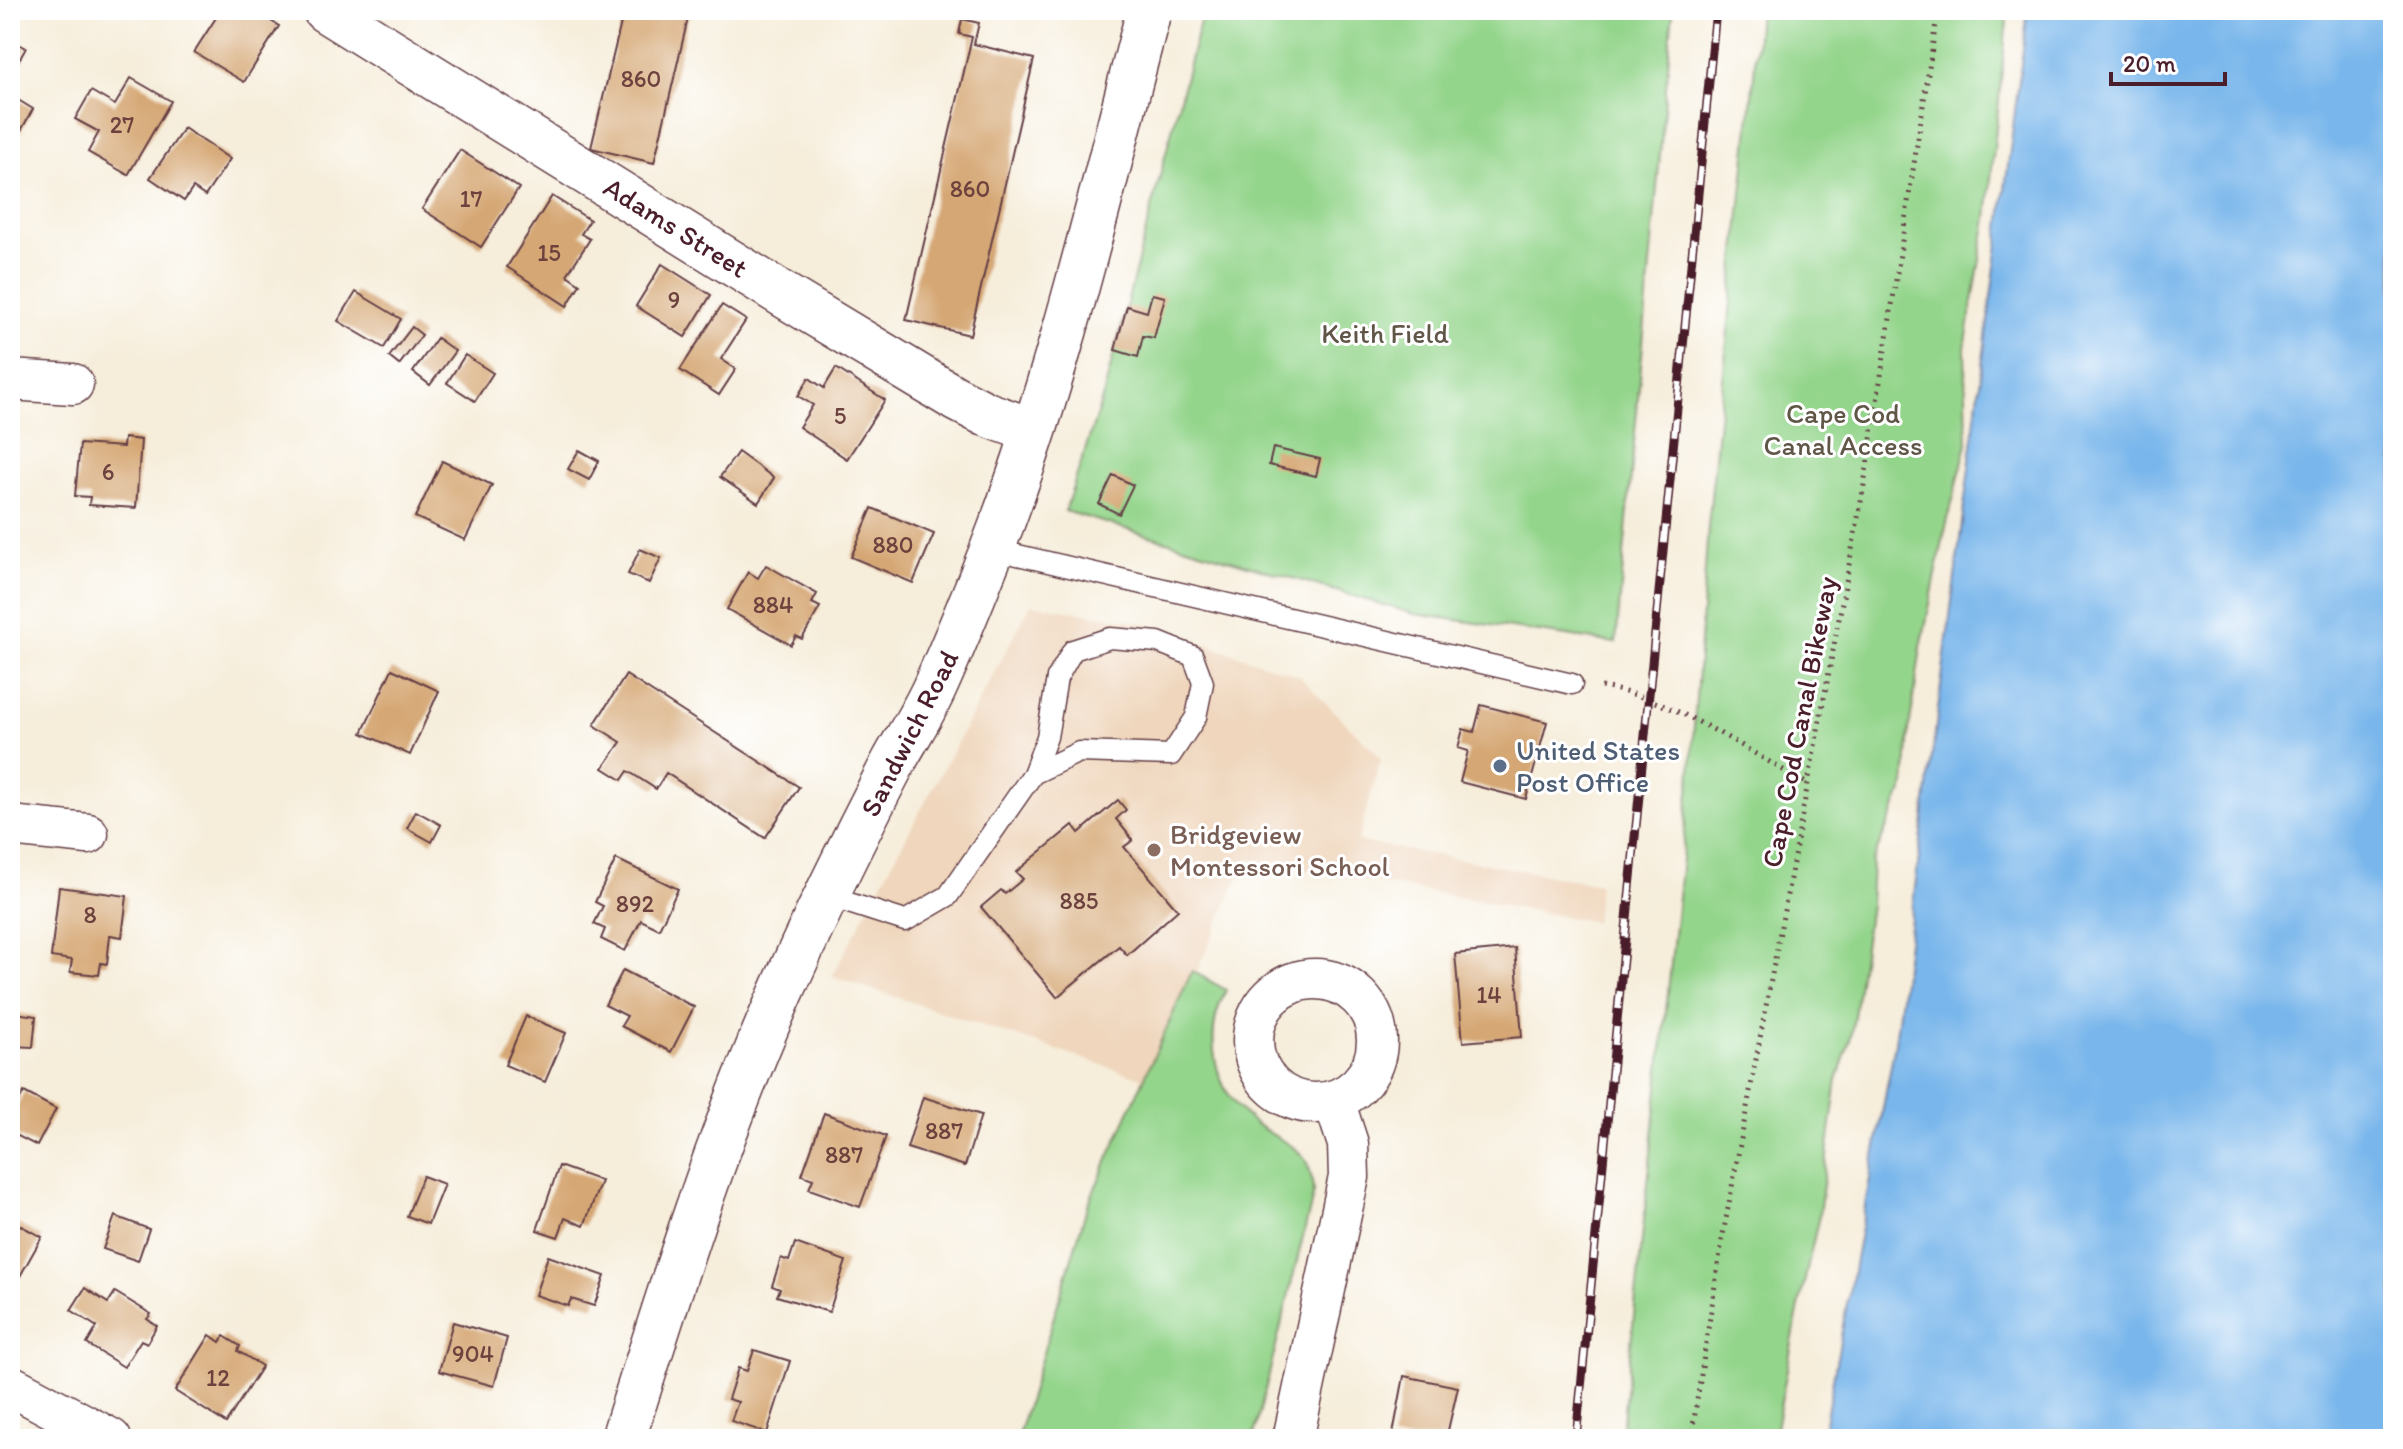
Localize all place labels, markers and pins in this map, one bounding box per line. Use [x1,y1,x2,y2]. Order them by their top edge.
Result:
place label: United States Post Office [1516,733,1680,799]
marker: United States Post Office [1491,757,1509,775]
place label: Bridgeview Montessori School [1170,817,1390,883]
marker: Bridgeview Montessori School [1145,841,1163,859]

